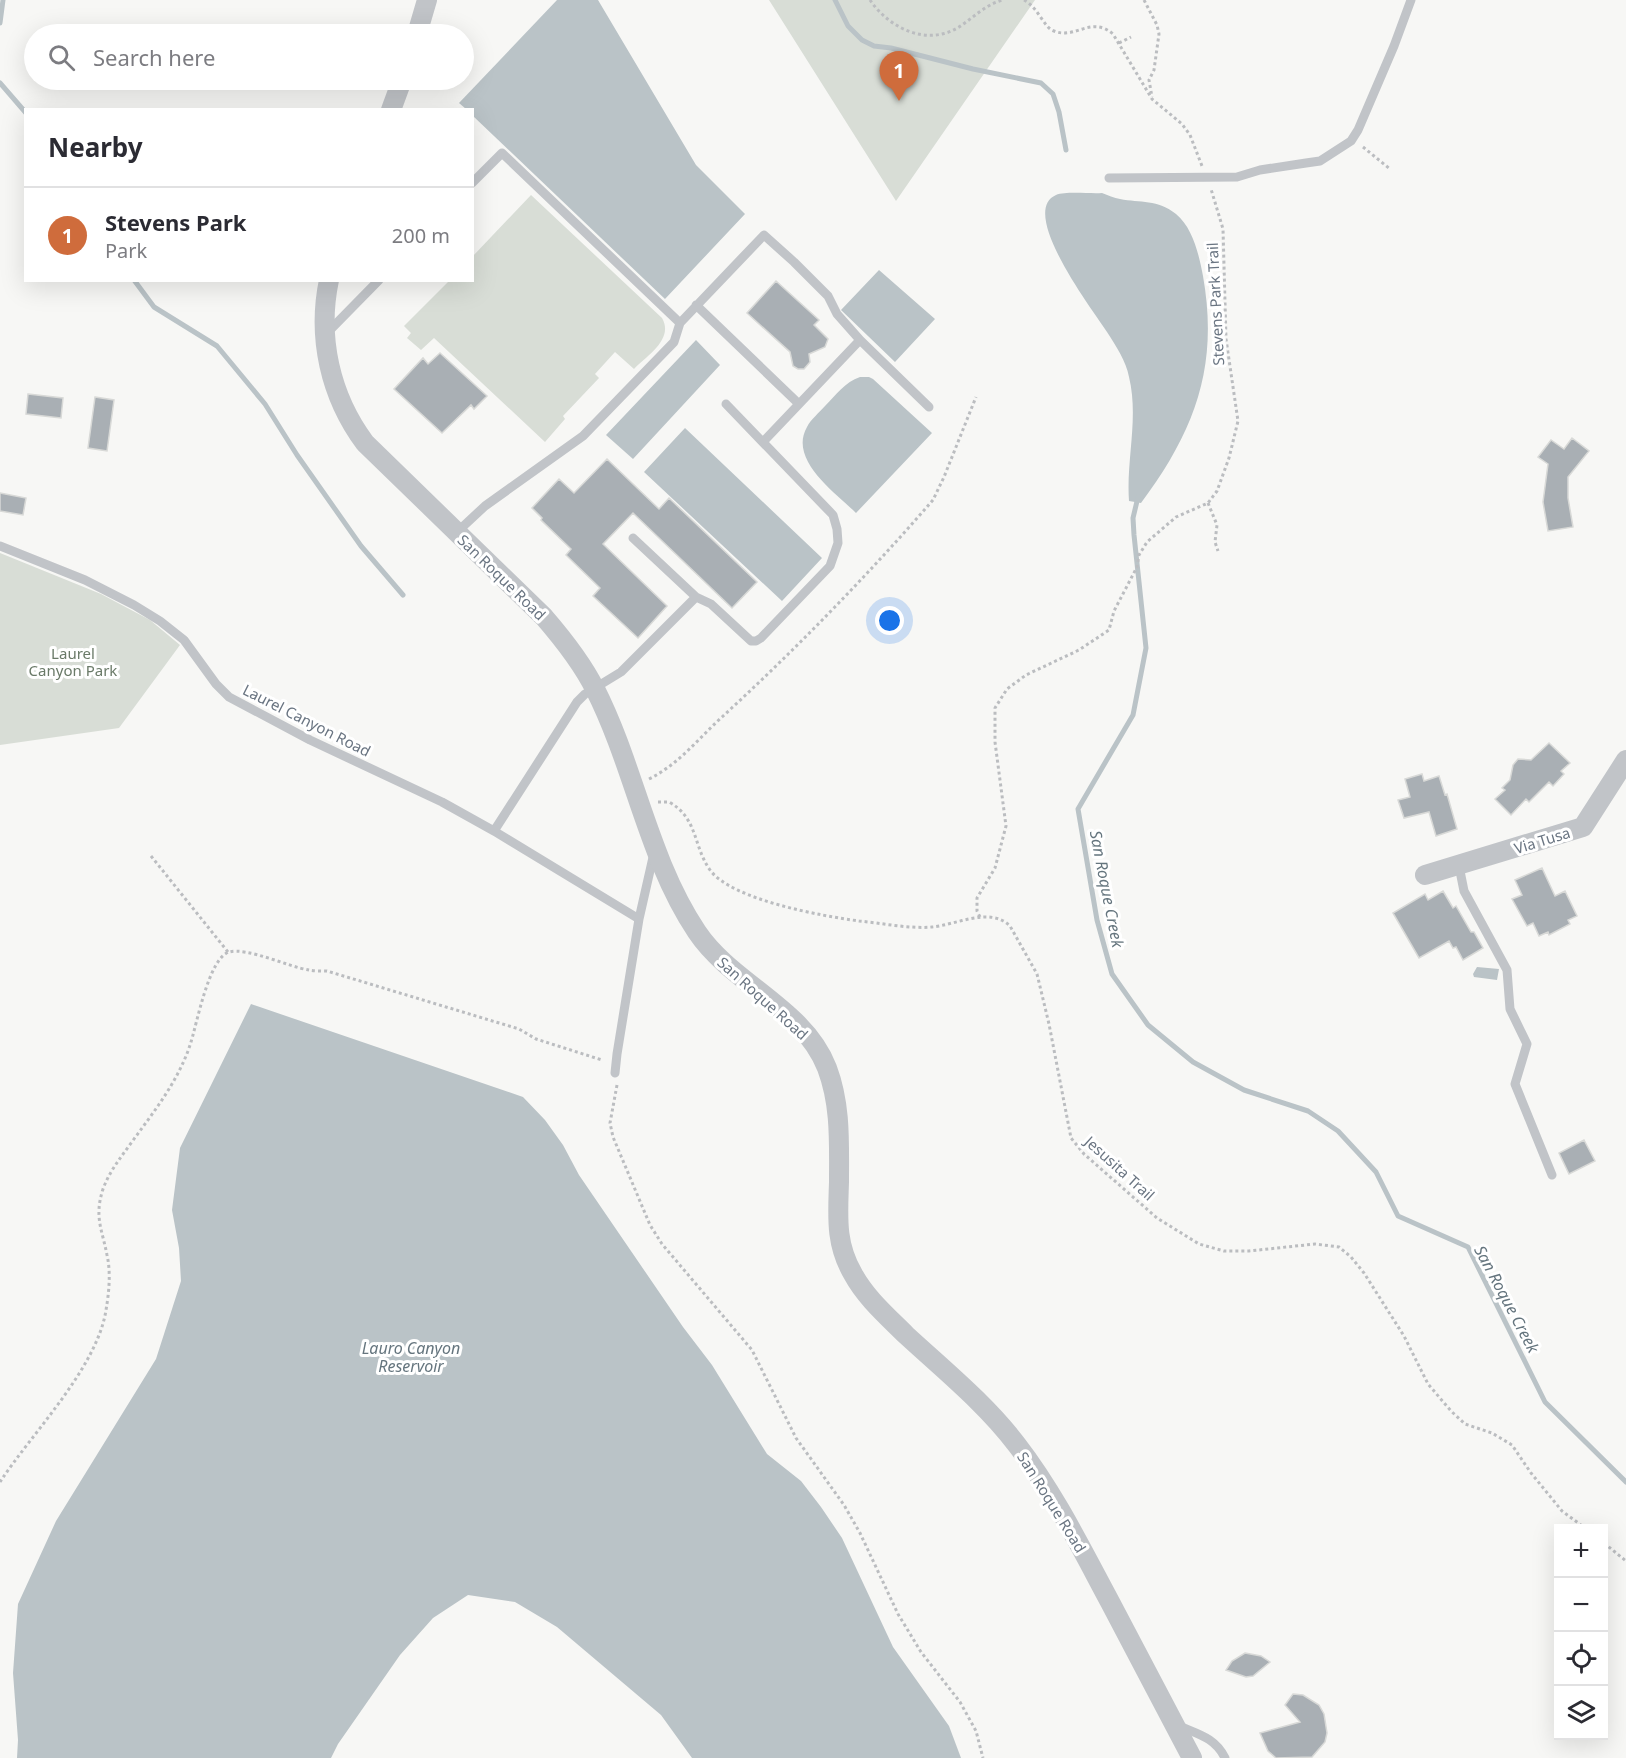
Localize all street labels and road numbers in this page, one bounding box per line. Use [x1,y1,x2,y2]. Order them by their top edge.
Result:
street label: Stevens Park Trail [1202,242,1228,366]
street label: San Roque Road [454,530,550,624]
street label: Laurel Canyon Road [240,679,374,761]
street label: Via Tusa [1512,822,1572,858]
street label: San Roque Road [714,952,812,1044]
street label: Jesusita Trail [1079,1130,1159,1205]
street label: San Roque Road [1013,1448,1091,1556]

